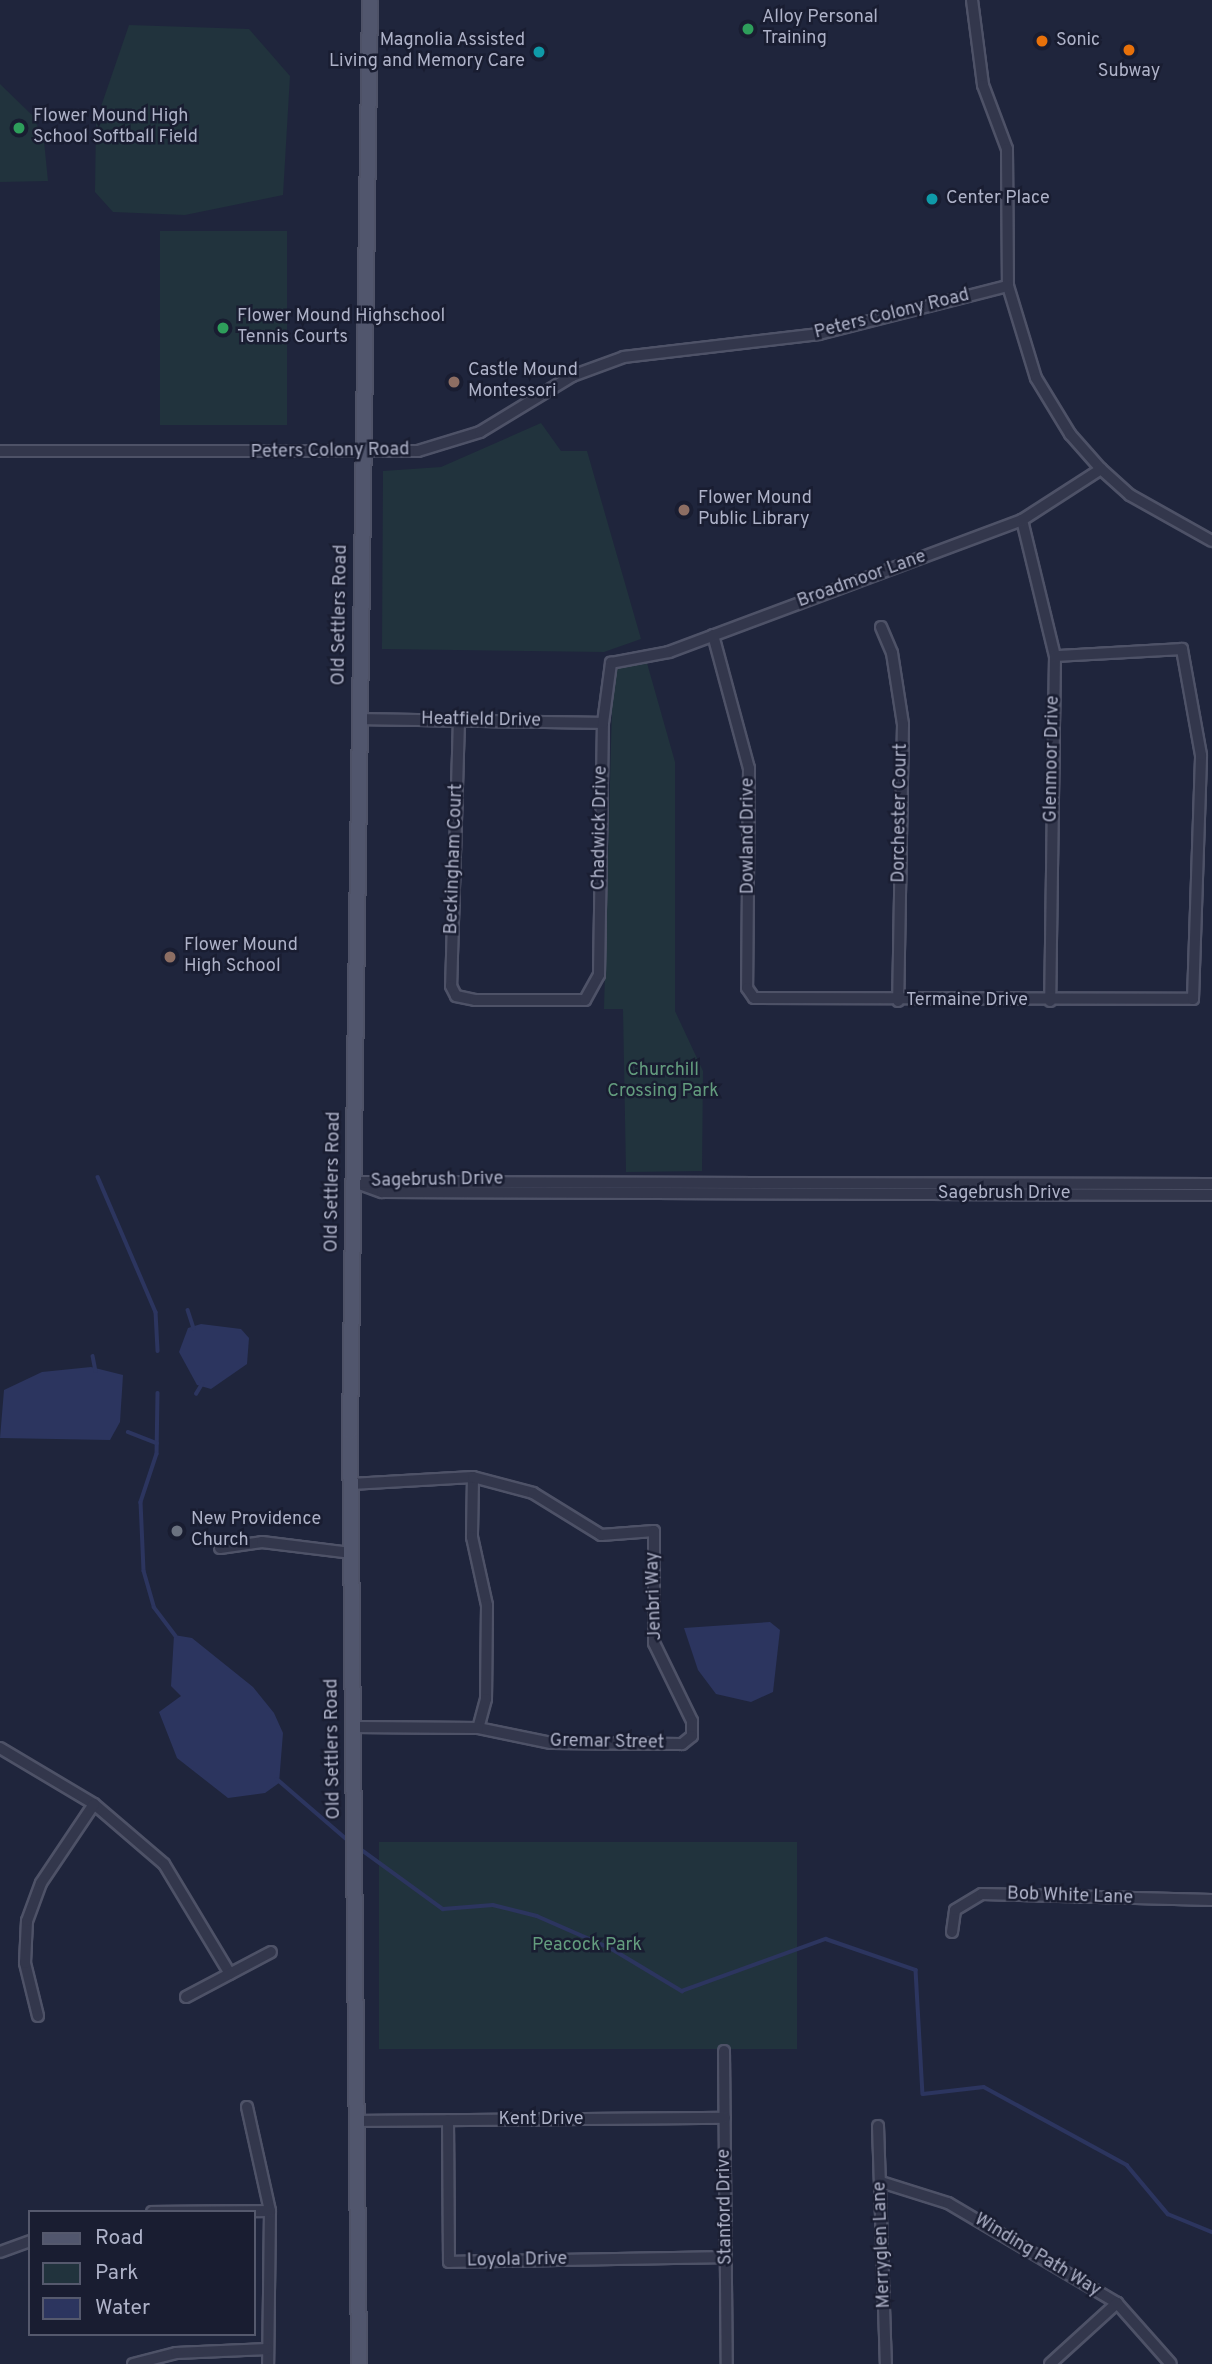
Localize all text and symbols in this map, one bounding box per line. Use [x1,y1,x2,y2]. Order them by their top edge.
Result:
place label: Alloy Personal Training [762,8,878,50]
marker: Alloy Personal Training [740,21,756,37]
place label: Sonic [1056,30,1100,52]
place label: Magnolia Assisted Living and Memory Care [329,31,525,74]
marker: Sonic [1034,33,1050,49]
marker: Subway [1121,42,1137,58]
marker: Magnolia Assisted Living and Memory Care [531,44,547,60]
place label: Subway [1098,61,1160,83]
place label: Flower Mound High School Softball Field [33,107,198,150]
marker: Flower Mound High School Softball Field [11,120,27,136]
place label: Center Place [946,188,1050,210]
marker: Center Place [924,191,940,207]
street label: Peters Colony Road [812,285,972,345]
place label: Flower Mound Highschool Tennis Courts [237,307,445,350]
marker: Flower Mound Highschool Tennis Courts [215,320,231,336]
place label: Castle Mound Montessori [468,361,578,404]
marker: Castle Mound Montessori [446,374,462,390]
street label: Peters Colony Road [250,440,410,464]
place label: Flower Mound Public Library [698,489,812,532]
marker: Flower Mound Public Library [676,502,692,518]
street label: Old Settlers Road [329,544,353,686]
street label: Broadmoor Lane [795,547,929,613]
street label: Glenmoor Drive [1041,695,1065,823]
street label: Heatfield Drive [421,709,541,733]
street label: Dorchester Court [889,743,913,883]
street label: Chadwick Drive [589,766,613,890]
street label: Dowland Drive [738,778,760,894]
street label: Beckingham Court [442,783,468,935]
place label: Flower Mound High School [184,936,298,978]
marker: Flower Mound High School [162,949,178,965]
street label: Termaine Drive [906,990,1028,1012]
park label: Churchill Crossing Park [607,1061,719,1104]
street label: Old Settlers Road [322,1111,346,1253]
street label: Sagebrush Drive [370,1169,504,1193]
street label: Sagebrush Drive [938,1183,1070,1205]
place label: New Providence Church [191,1510,321,1552]
marker: New Providence Church [169,1523,185,1539]
street label: Jenbri Way [643,1551,667,1641]
street label: Old Settlers Road [322,1678,346,1820]
street label: Gremar Street [550,1731,664,1755]
street label: Bob White Lane [1006,1884,1134,1910]
park label: Peacock Park [532,1935,642,1957]
street label: Kent Drive [499,2109,583,2131]
street label: Stanford Drive [714,2149,738,2265]
street label: Merryglen Lane [870,2181,896,2309]
legend [28,2210,256,2336]
street label: Winding Path Way [970,2210,1104,2302]
text: Road [95,2225,144,2252]
street label: Loyola Drive [467,2249,567,2273]
text: Park [95,2260,138,2287]
text: Water [95,2295,150,2322]

